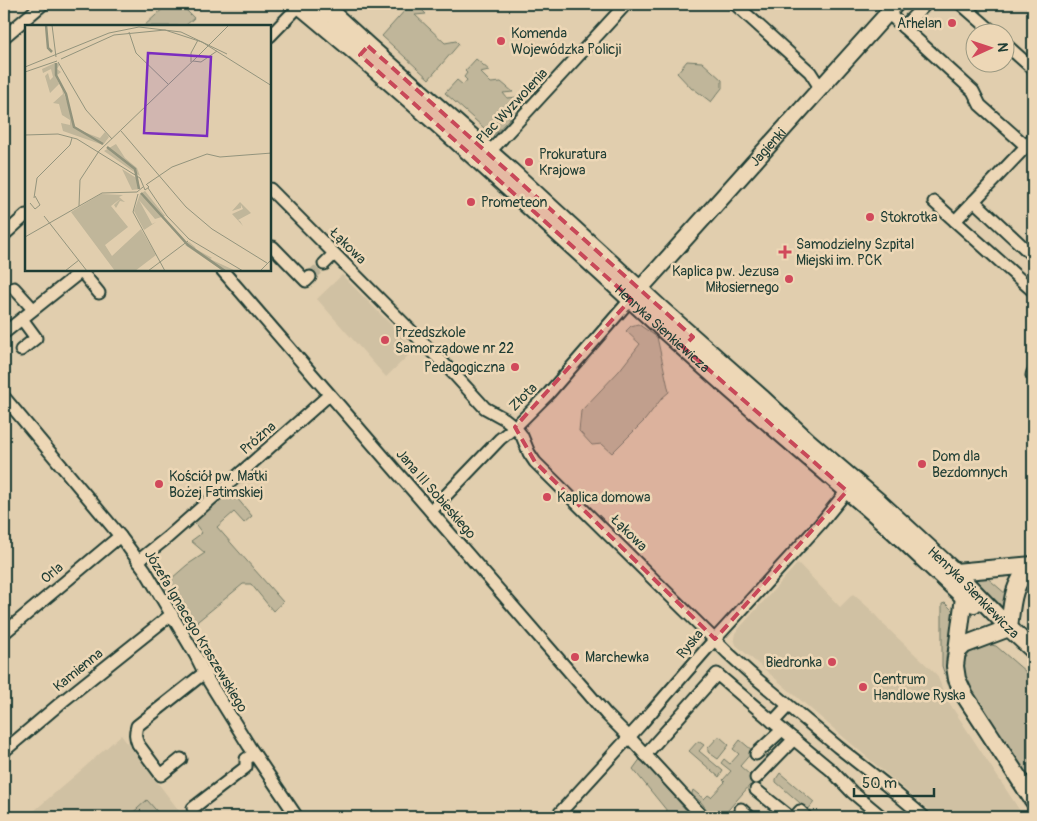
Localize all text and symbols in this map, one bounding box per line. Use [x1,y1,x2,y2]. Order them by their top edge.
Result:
place label: Arhelan [897,15,942,32]
marker: Arhelan [946,17,958,29]
north arrow [964,22,1014,72]
inset map [25,25,271,271]
place label: Komenda Wojewódzka Policji [511,25,622,58]
marker: Komenda Wojewódzka Policji [495,35,507,47]
text: N [994,42,1011,53]
street label: Plac Wyzwolenia [473,65,551,147]
street label: Jagienki [746,124,790,170]
place label: Prokuratura Krajowa [539,146,607,179]
marker: Prokuratura Krajowa [523,156,535,168]
place label: Prometeon [481,194,548,211]
marker: Prometeon [465,196,477,208]
place label: Stokrotka [880,209,937,226]
marker: Stokrotka [864,211,876,223]
street label: Łąkowa [326,224,370,268]
place label: Samodzielny Szpital Miejski im. PCK [796,236,914,269]
marker: Samodzielny Szpital Miejski im. PCK [778,245,792,259]
place label: Kaplica pw. Jezusa Miłosiernego [672,263,779,296]
marker: Kaplica pw. Jezusa Miłosiernego [783,273,795,285]
street label: Henryka Sienkiewicza [611,281,713,376]
place label: Przedszkole Samorządowe nr 22 [395,324,514,357]
marker: Przedszkole Samorządowe nr 22 [379,334,391,346]
place label: Pedagogiczna [424,359,505,376]
marker: Pedagogiczna [509,361,521,373]
street label: Złota [505,379,541,415]
street label: Próżna [237,418,279,458]
street label: Jana III Sobieskiego [392,446,480,543]
place label: Dom dla Bezdomnych [932,448,1008,481]
marker: Dom dla Bezdomnych [916,458,928,470]
place label: Kościół pw. Matki Bożej Fatimskiej [169,468,268,501]
marker: Kościół pw. Matki Bożej Fatimskiej [153,478,165,490]
place label: Kaplica domowa [557,489,651,506]
marker: Kaplica domowa [541,491,553,503]
street label: Łąkowa [607,511,651,555]
street label: Henryka Sienkiewicza [924,543,1023,642]
street label: Józefa Ignacego Kraszewskiego [141,547,251,716]
street label: Orla [37,559,67,587]
street label: Ryska [673,626,707,662]
street label: Kamienna [50,645,106,695]
place label: Marchewka [585,649,649,666]
marker: Marchewka [569,651,581,663]
place label: Biedronka [765,654,822,671]
marker: Biedronka [826,656,838,668]
place label: Centrum Handlowe Ryska [873,671,966,704]
marker: Centrum Handlowe Ryska [857,681,869,693]
scale bar [854,766,934,798]
text: 50 m [862,774,897,793]

